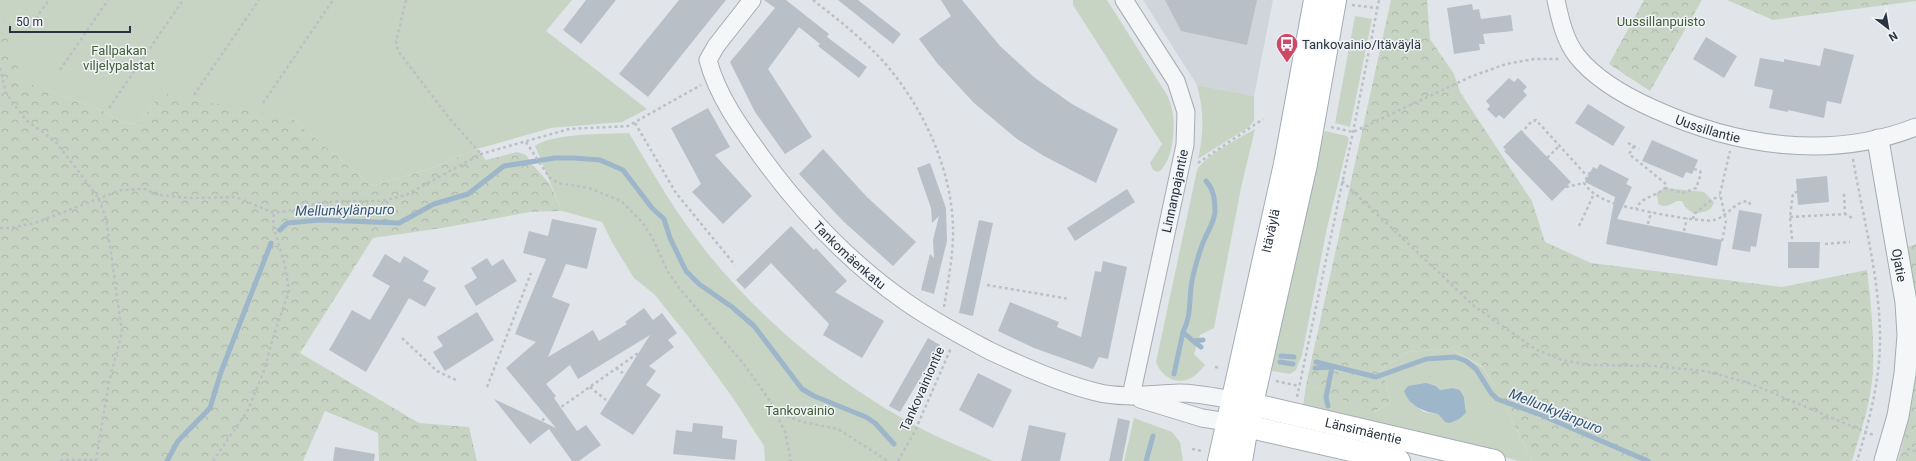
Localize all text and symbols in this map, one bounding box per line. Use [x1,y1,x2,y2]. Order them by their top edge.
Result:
scale bar [10,8,130,34]
north arrow [1868,8,1908,48]
park label: Uussillanpuisto [1617,14,1705,29]
text: 50 m [16,15,43,29]
text: N [1886,29,1900,44]
bus stop icon: Tankovainio/Itäväylä [1274,31,1300,64]
place label: Tankovainio/Itäväylä [1302,37,1421,52]
park label: Fallpakan viljelypalstat [83,43,155,73]
street label: Uussillantie [1673,111,1742,145]
street label: Linnanpajantie [1159,148,1191,234]
water label: Mellunkylänpuro [295,201,395,219]
street label: Itäväylä [1258,207,1282,254]
street label: Tankomäenkatu [810,218,889,292]
street label: Ojatie [1889,247,1910,283]
street label: Tankovainiontie [897,344,947,434]
water label: Mellunkylänpuro [1507,385,1605,437]
park label: Tankovainio [765,403,835,418]
street label: Länsimäentie [1324,414,1403,447]

